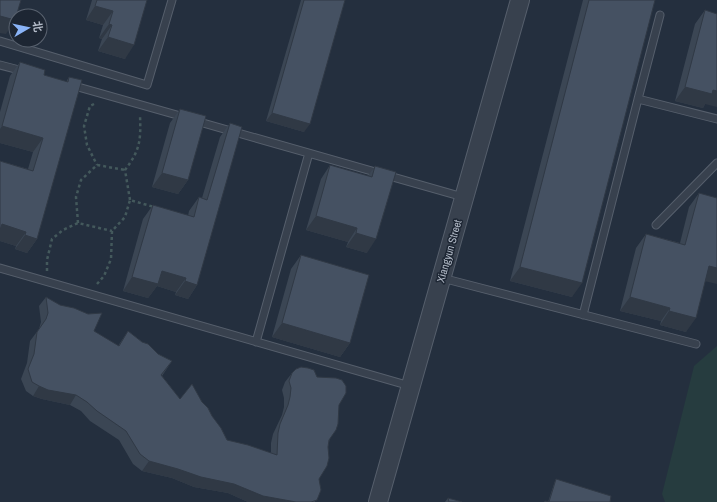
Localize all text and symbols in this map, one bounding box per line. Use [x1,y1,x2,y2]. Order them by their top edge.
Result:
north arrow [8,8,48,48]
text: 北 [30,20,46,33]
street label: Xiangyun Street [433,218,465,284]

